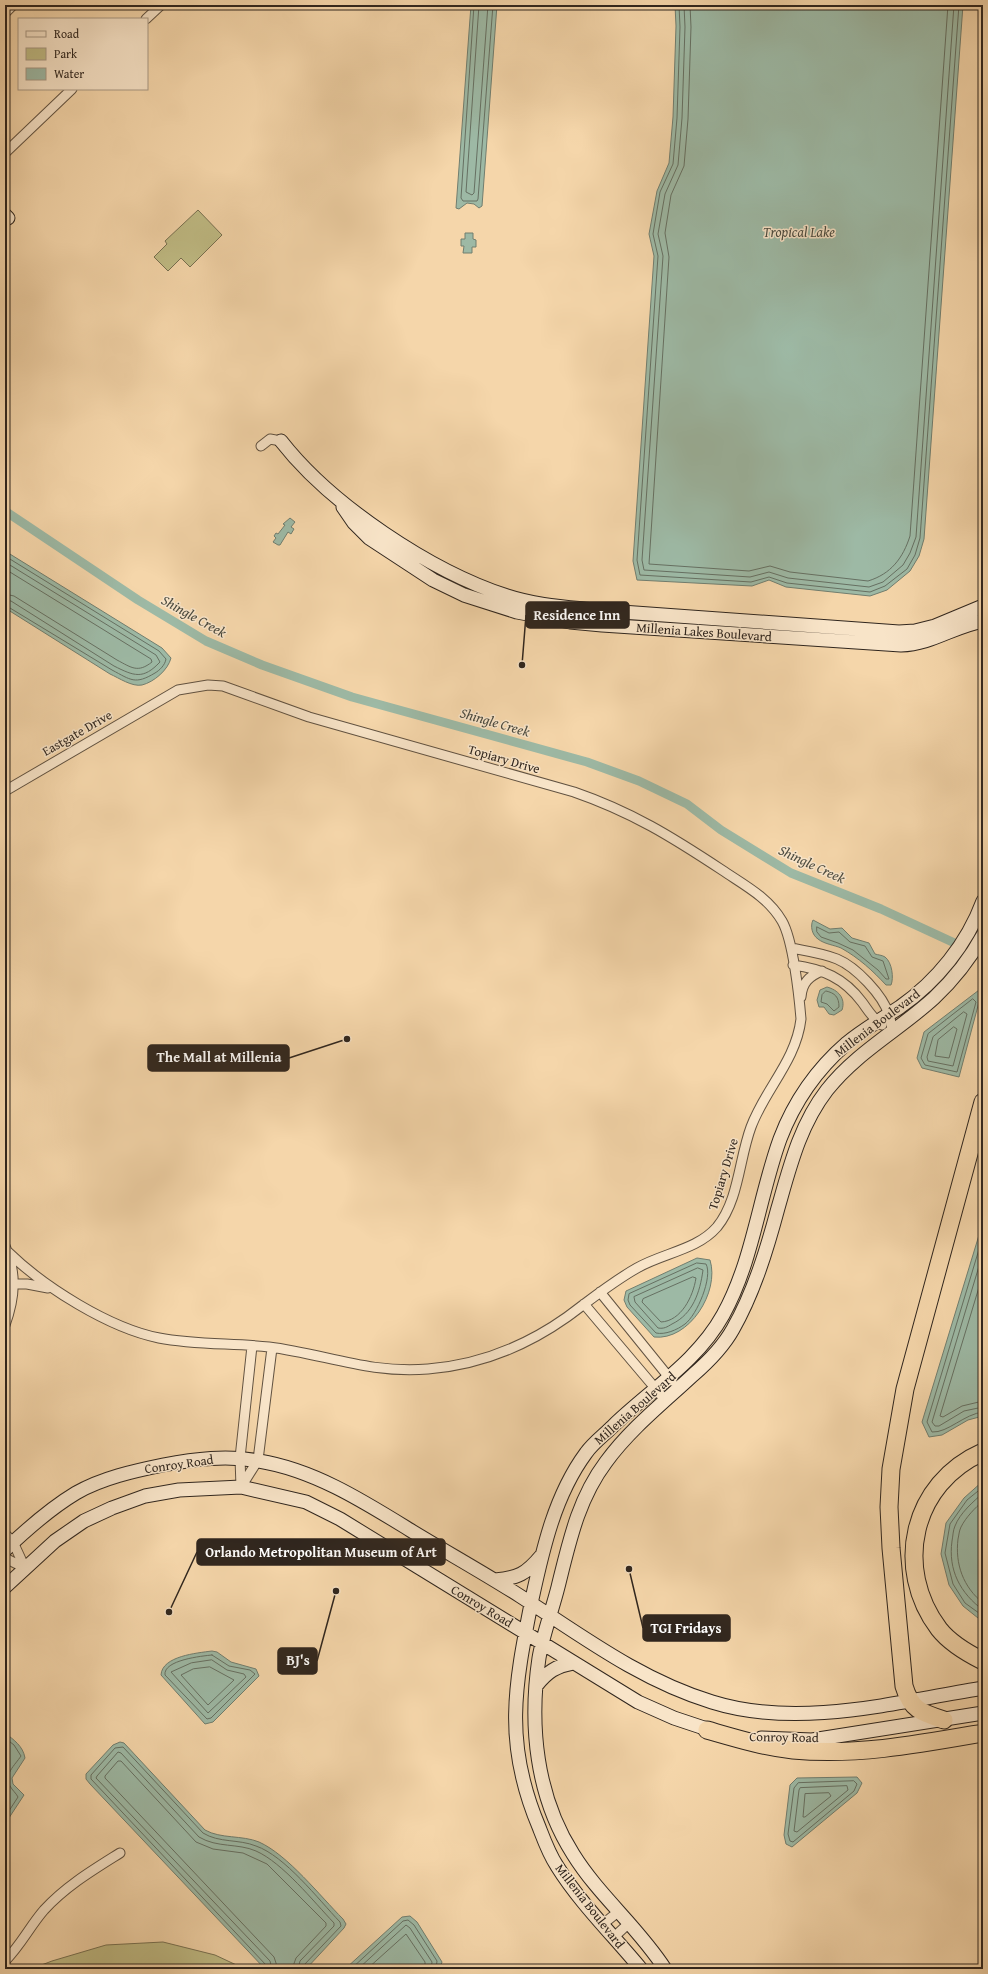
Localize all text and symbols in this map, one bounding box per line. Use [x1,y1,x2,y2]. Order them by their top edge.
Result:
legend [18,18,148,90]
text: Road [54,25,80,42]
text: Park [54,45,78,62]
text: Water [54,65,84,82]
water label: Tropical Lake [763,222,835,242]
water label: Shingle Creek [158,590,231,642]
callout: Residence Inn [526,602,629,628]
text: Residence Inn [534,605,621,625]
street label: Millenia Lakes Boulevard [636,618,773,646]
water label: Shingle Creek [458,703,533,742]
street label: Eastgate Drive [39,705,115,761]
street label: Topiary Drive [466,740,542,778]
water label: Shingle Creek [775,840,849,888]
street label: Millenia Boulevard [830,984,924,1062]
callout: The Mall at Millenia [148,1045,289,1071]
text: The Mall at Millenia [157,1047,282,1067]
street label: Topiary Drive [703,1136,743,1212]
street label: Millenia Boulevard [590,1367,680,1449]
street label: Conroy Road [143,1450,215,1478]
callout: Orlando Metropolitan Museum of Art [197,1539,445,1565]
text: Orlando Metropolitan Museum of Art [205,1542,437,1562]
street label: Conroy Road [447,1580,517,1632]
callout: TGI Fridays [643,1615,730,1641]
text: TGI Fridays [651,1618,721,1638]
callout: BJ's [278,1648,317,1674]
text: BJ's [286,1650,310,1670]
street label: Conroy Road [749,1727,819,1747]
street label: Millenia Boulevard [551,1860,629,1952]

